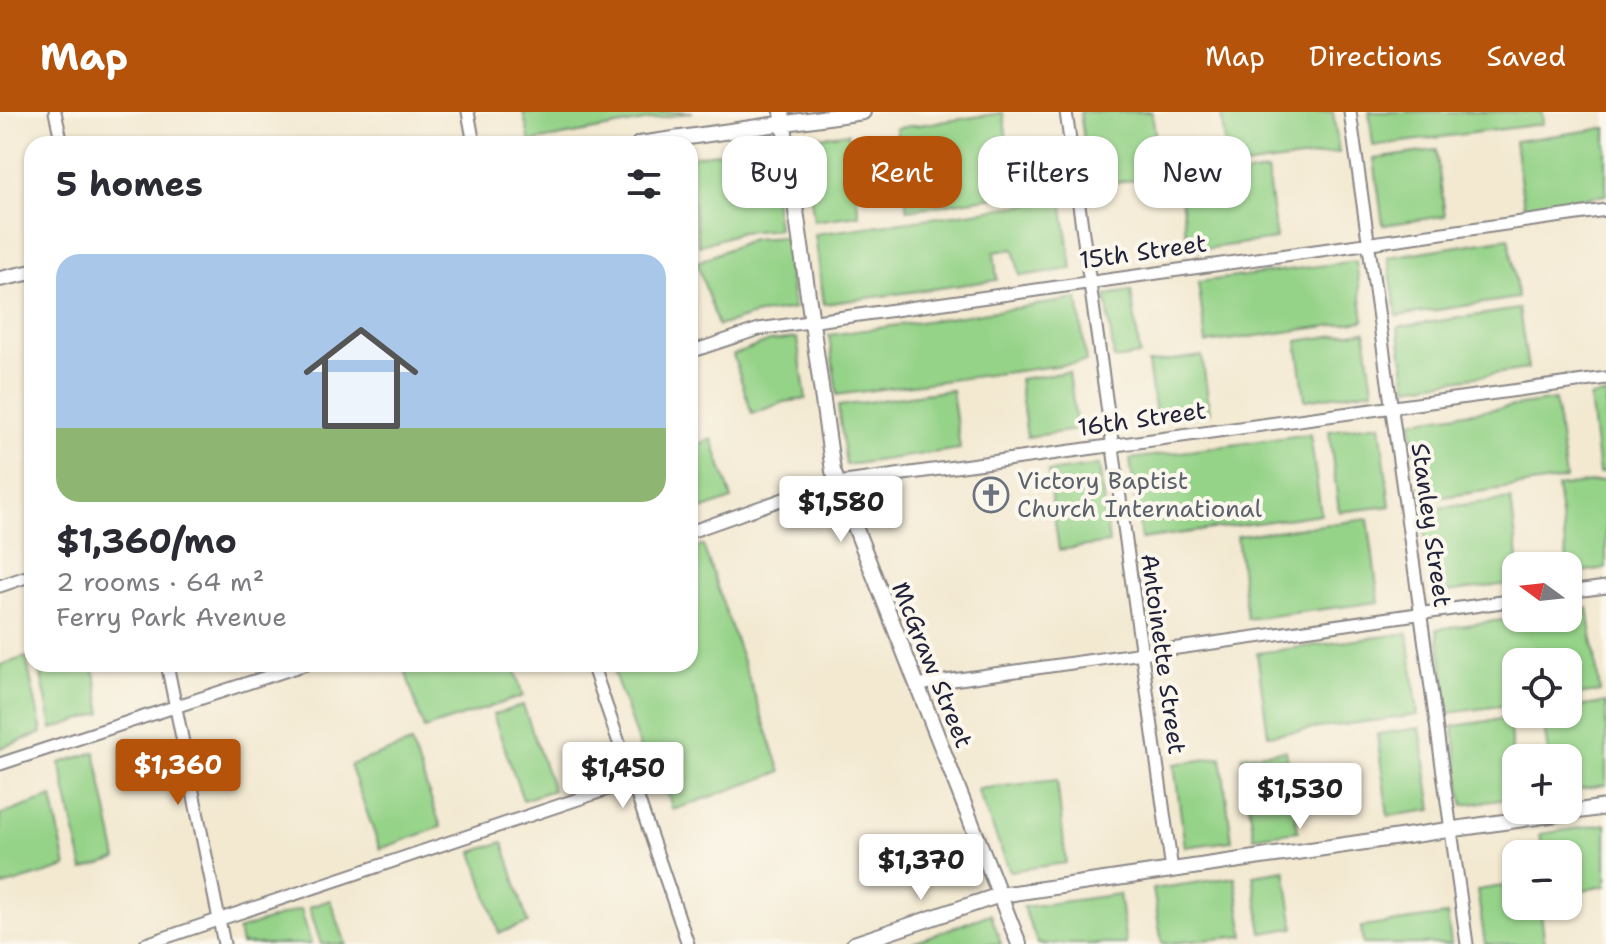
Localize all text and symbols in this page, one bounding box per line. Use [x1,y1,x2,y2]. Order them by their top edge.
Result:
text: Map [40,31,128,82]
text: Map [1205,37,1265,75]
text: Directions [1309,37,1443,75]
text: Saved [1487,37,1566,75]
chip: Buy [722,136,827,208]
chip: Rent [843,136,962,208]
chip: Filters [978,136,1118,208]
chip: New [1134,136,1251,208]
text: 5 homes [56,161,203,207]
icon: filters [622,162,666,206]
street label: 15th Street [1077,227,1209,277]
icon: home [289,306,433,450]
street label: 16th Street [1076,394,1208,444]
street label: Stanley Street [1404,441,1458,609]
place label: Victory Baptist Church International [1017,465,1263,525]
pin: $1,580 [776,476,906,544]
church icon: Victory Baptist Church International [972,476,1010,514]
text: $1,580 [797,484,885,519]
text: $1,360/mo [56,518,237,564]
street label: Antoinette Street [1133,552,1193,756]
north arrow [1502,552,1582,632]
map controls [1502,552,1582,920]
text: 2 rooms · 64 m² [56,564,264,599]
street label: McGraw Street [884,577,980,753]
text: Ferry Park Avenue [56,599,287,634]
button: locate [1502,648,1582,728]
pin: $1,360 [113,739,243,807]
pin: $1,450 [558,742,688,810]
button: + [1502,744,1582,824]
text: $1,360 [134,747,222,782]
text: $1,450 [580,750,666,785]
pin: $1,530 [1235,763,1365,831]
text: $1,530 [1257,771,1343,806]
pin: $1,370 [856,834,986,902]
button: − [1502,840,1582,920]
text: $1,370 [877,842,965,877]

